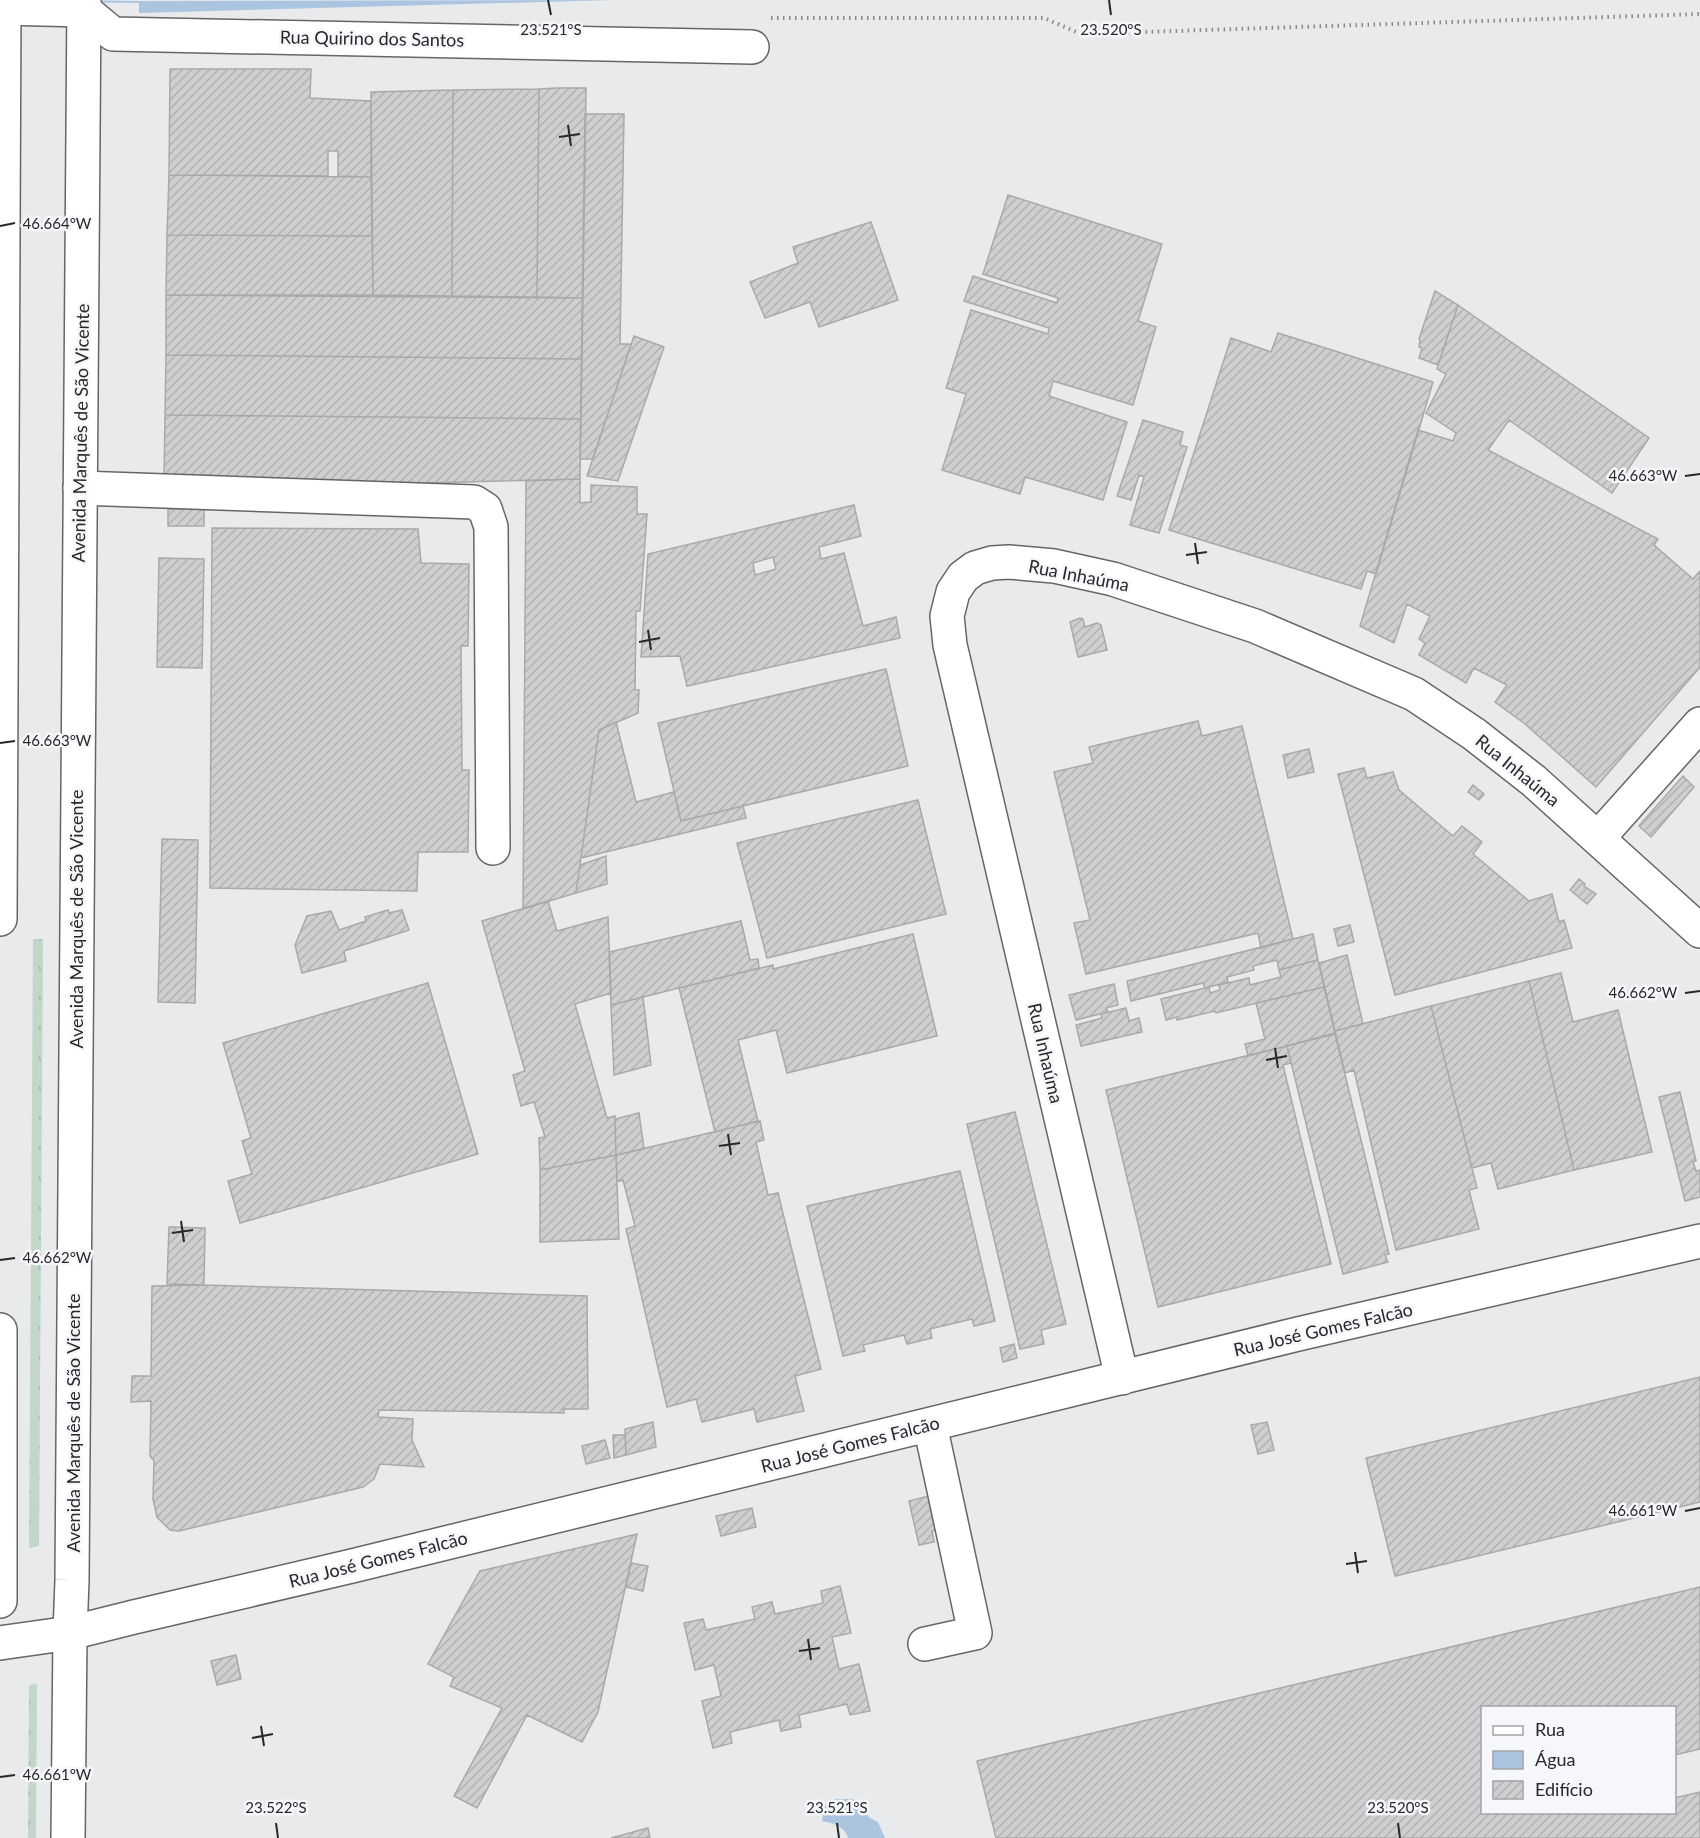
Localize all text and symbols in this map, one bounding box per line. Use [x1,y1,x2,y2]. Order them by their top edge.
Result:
text: 23.521°S [520,20,582,38]
text: 23.520°S [1080,20,1142,38]
street label: Rua Quirino dos Santos [280,25,465,51]
text: 46.664°W [23,214,92,232]
street label: Avenida Marquês de São Vicente [67,303,93,563]
text: 46.663°W [1609,466,1678,484]
street label: Rua Inhaúma [1027,554,1131,596]
street label: Rua Inhaúma [1471,729,1565,811]
text: 46.663°W [23,731,92,749]
street label: Avenida Marquês de São Vicente [65,790,87,1048]
text: 46.662°W [1609,983,1678,1001]
street label: Rua Inhaúma [1024,1001,1068,1105]
text: 46.662°W [23,1248,92,1266]
street label: Avenida Marquês de São Vicente [62,1294,84,1552]
street label: Rua José Gomes Falcão [1231,1298,1415,1360]
street label: Rua José Gomes Falcão [758,1411,942,1477]
text: 46.661°W [1609,1501,1678,1519]
street label: Rua José Gomes Falcão [286,1526,470,1592]
legend [1481,1706,1676,1814]
text: Rua [1535,1718,1565,1740]
text: Água [1535,1748,1576,1770]
text: 46.661°W [23,1765,92,1783]
text: Edifício [1535,1778,1593,1800]
text: 23.522°S [245,1798,307,1816]
text: 23.521°S [806,1798,868,1816]
text: 23.520°S [1367,1798,1429,1816]

